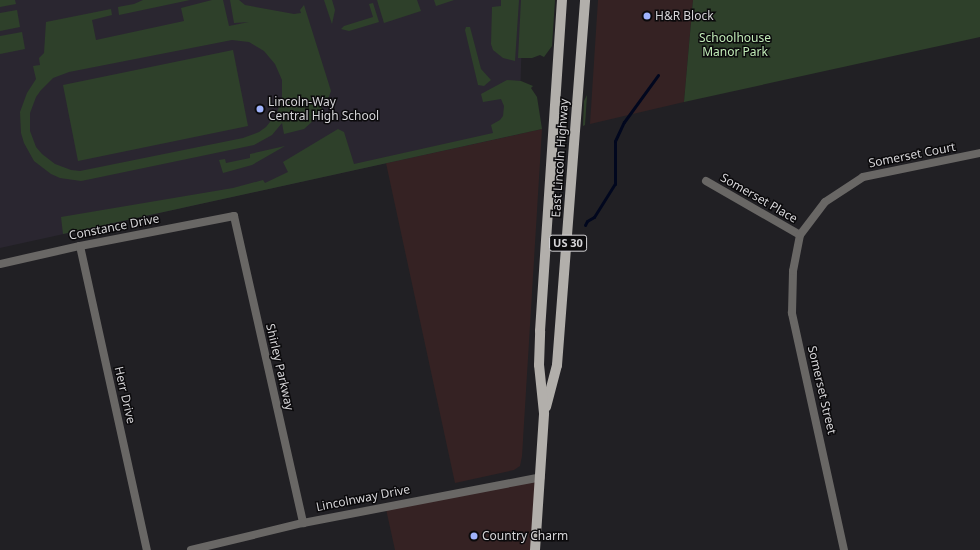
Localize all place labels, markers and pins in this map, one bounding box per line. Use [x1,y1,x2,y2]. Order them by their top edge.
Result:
place label: H&R Block [655,9,714,23]
marker: H&R Block [642,11,652,21]
place label: Lincoln-Way Central High School [268,95,379,123]
marker: Lincoln-Way Central High School [255,104,265,114]
place label: Country Charm [482,529,568,543]
marker: Country Charm [469,531,479,541]

